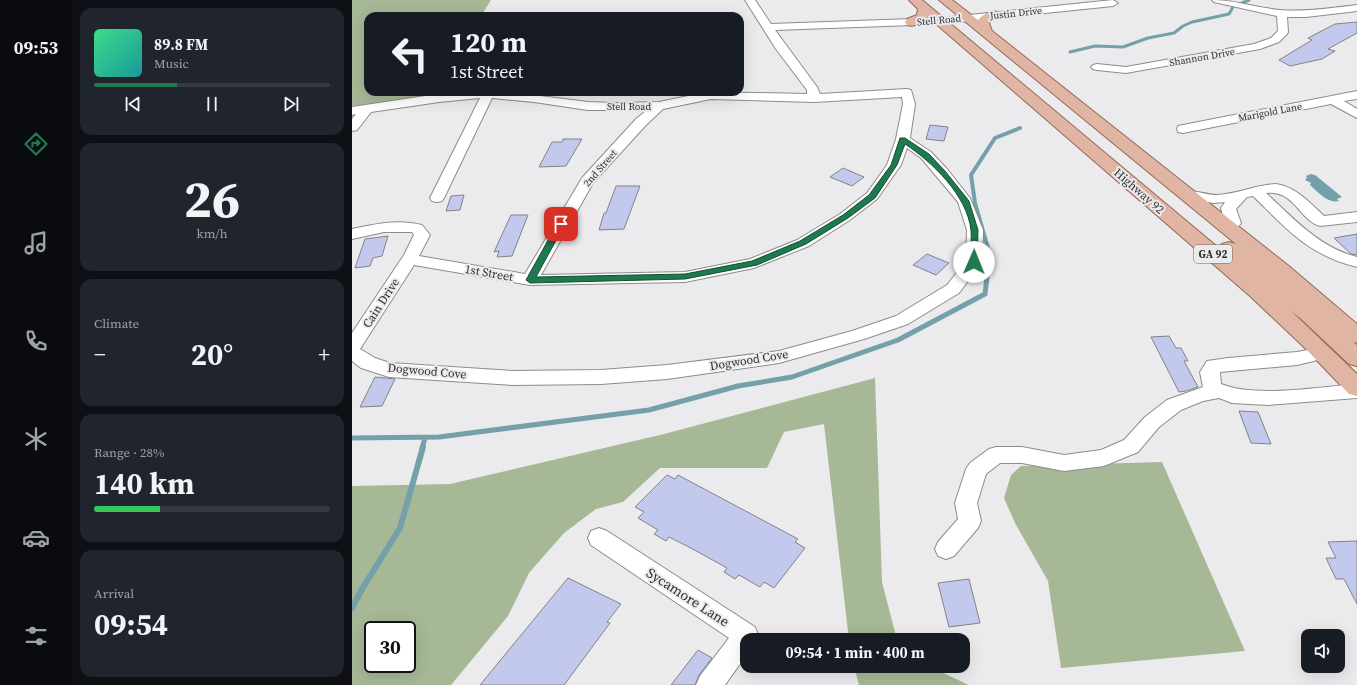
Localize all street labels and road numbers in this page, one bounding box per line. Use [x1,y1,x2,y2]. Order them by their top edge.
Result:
street label: Justin Drive [988,4,1043,22]
street label: Stell Road [916,12,962,28]
street label: Shannon Drive [1168,45,1236,69]
street label: Marigold Lane [1237,99,1303,125]
street label: Stell Road [607,100,651,113]
street label: 2nd Street [580,146,620,189]
street label: Highway 92 [1110,165,1168,217]
road number: GA 92 [1194,245,1232,263]
street label: 1st Street [464,261,515,285]
street label: Cain Drive [359,275,403,331]
street label: Dogwood Cove [709,346,789,374]
street label: Dogwood Cove [387,360,467,382]
street label: Sycamore Lane [643,563,733,631]

